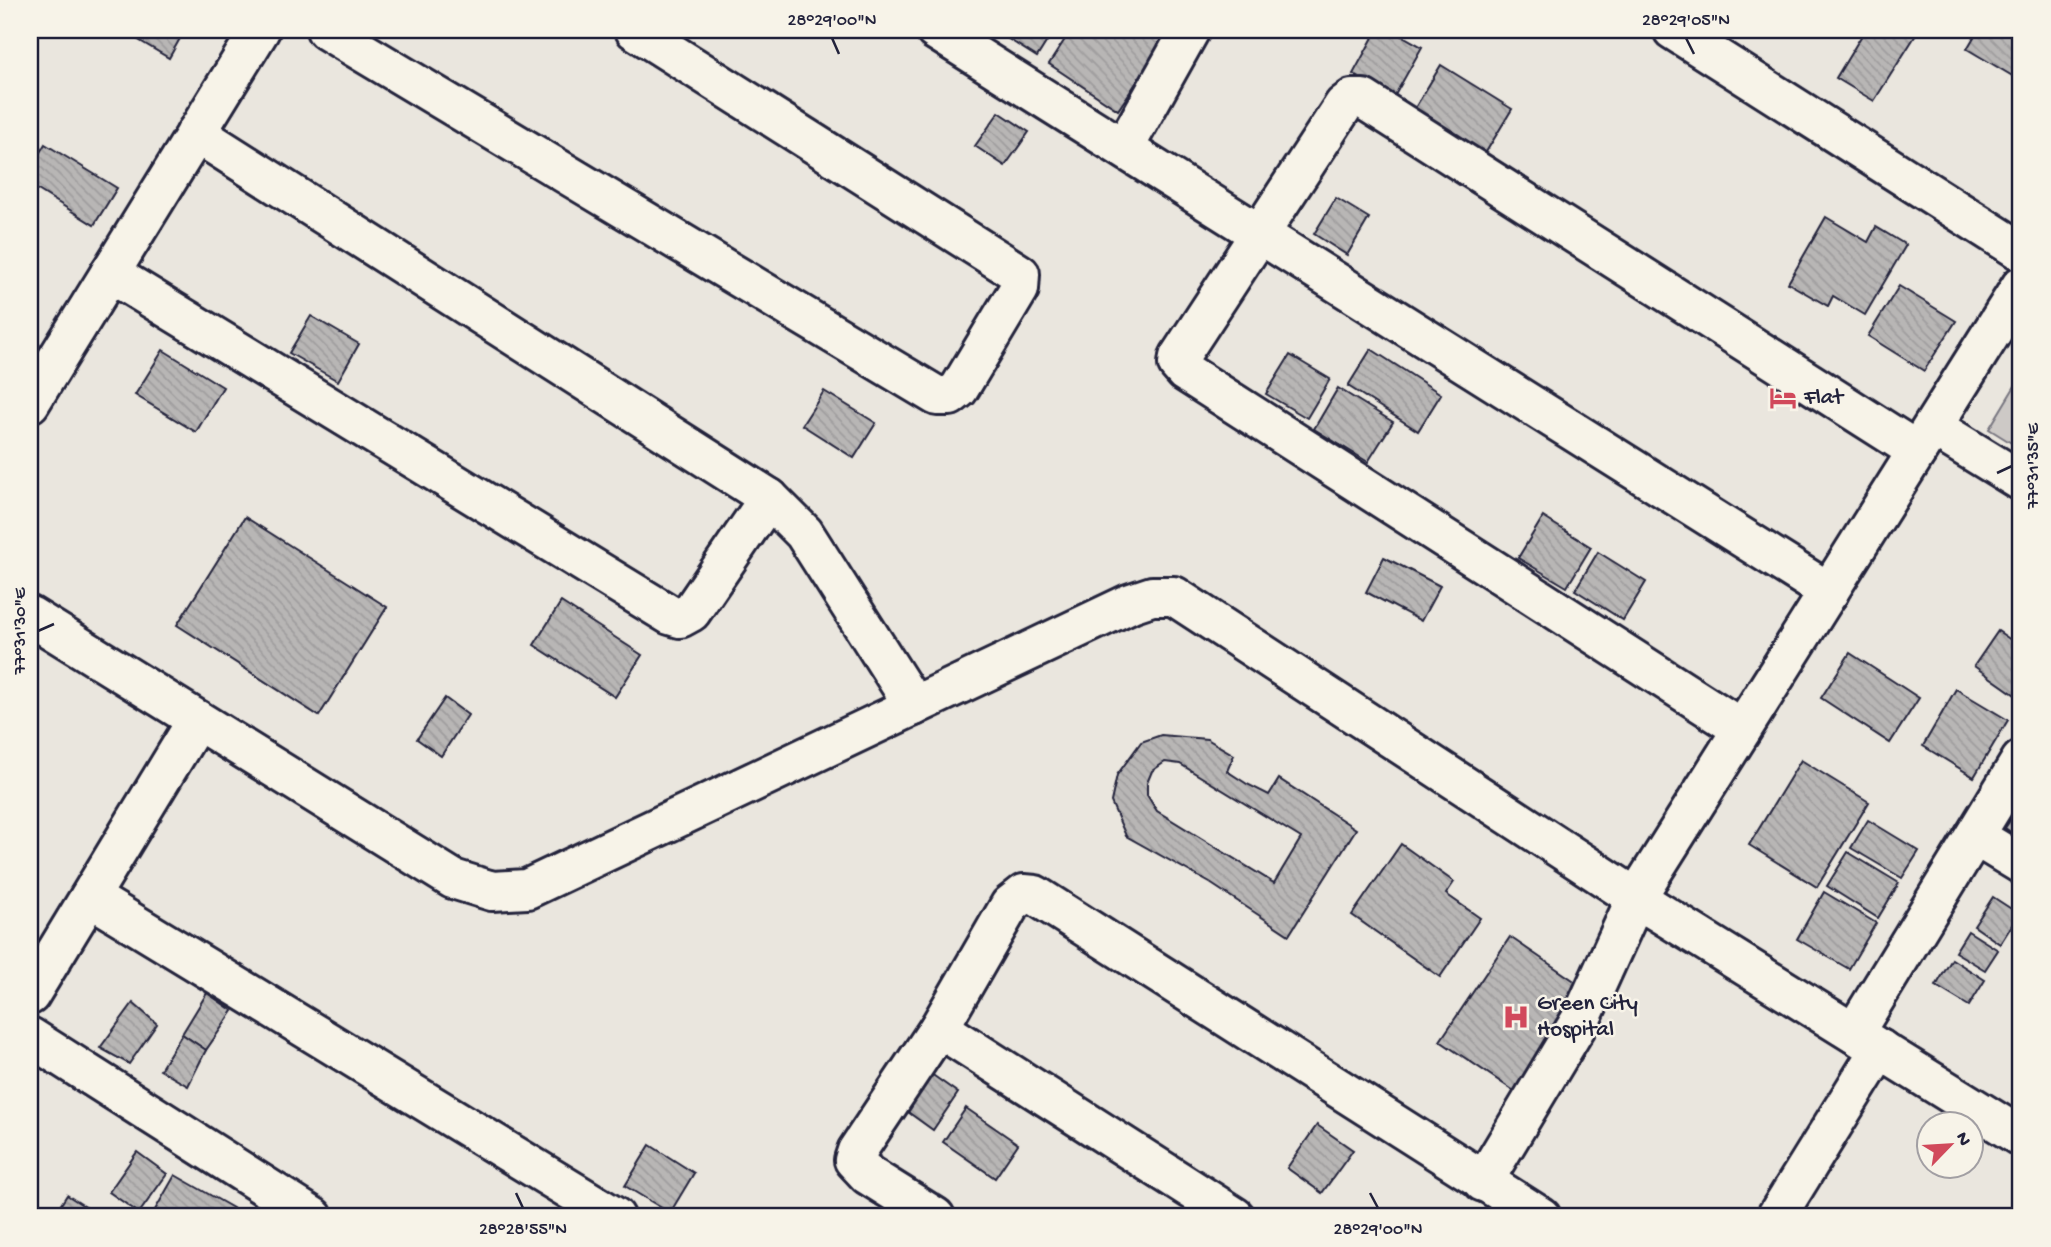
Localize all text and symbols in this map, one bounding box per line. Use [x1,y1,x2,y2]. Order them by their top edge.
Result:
text: 28°29'00"N [788,11,876,32]
text: 28°29'05"N [1642,11,1730,32]
hotel icon: Flat [1768,383,1798,413]
place label: Flat [1803,385,1845,412]
text: 77°31'35"E [2024,422,2045,510]
text: 77°31'30"E [11,587,32,675]
place label: Green City Hospital [1537,991,1638,1044]
hospital icon: Green City Hospital [1501,1002,1531,1032]
north arrow [1914,1110,1984,1180]
text: N [1949,1129,1975,1150]
text: 28°28'55"N [479,1220,567,1241]
text: 28°29'00"N [1334,1220,1422,1241]

